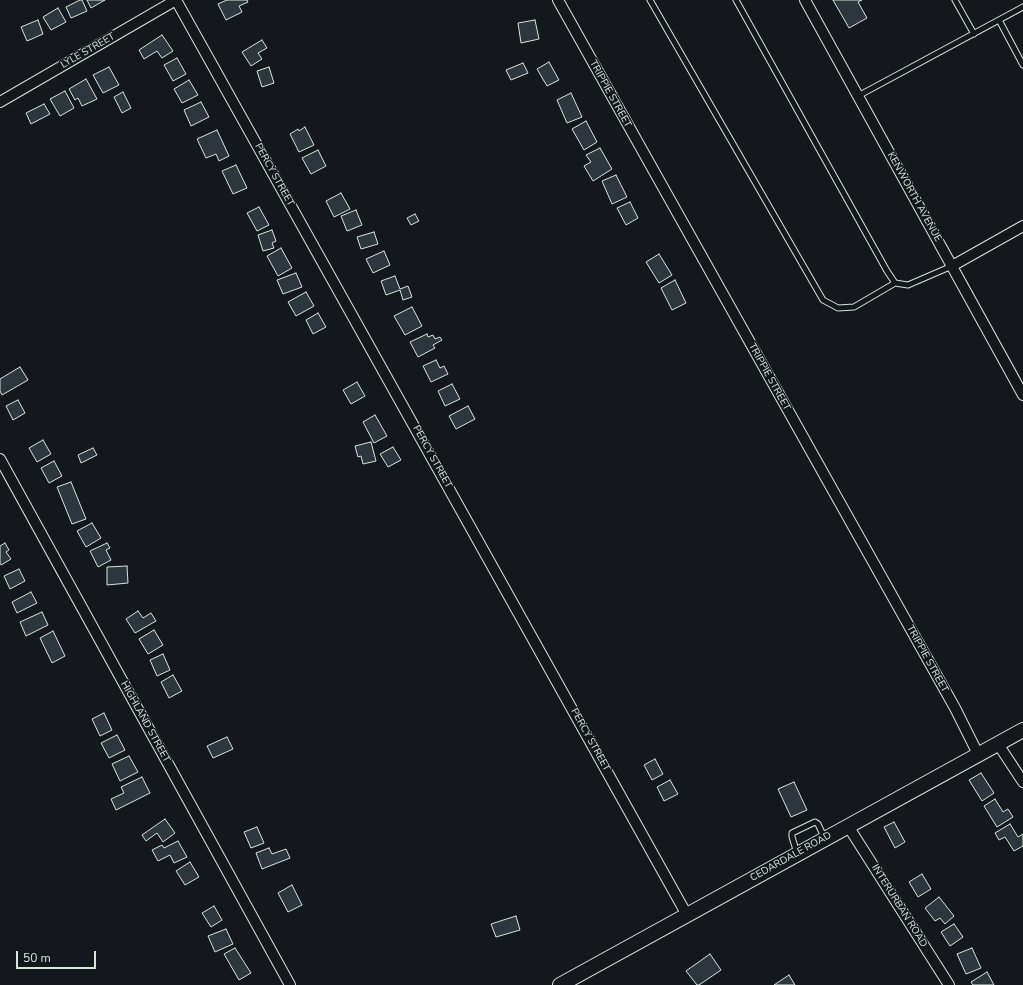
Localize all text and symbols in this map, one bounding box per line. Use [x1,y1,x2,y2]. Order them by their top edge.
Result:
street label: LYLE STREET [59,31,117,71]
street label: TRIPPIE STREET [587,58,633,130]
street label: PERCY STREET [252,141,296,209]
street label: KENWORTH AVENUE [884,150,944,244]
street label: TRIPPIE STREET [746,341,792,413]
street label: PERCY STREET [410,423,454,491]
street label: TRIPPIE STREET [904,623,950,695]
street label: HIGHLAND STREET [118,679,172,765]
street label: PERCY STREET [568,706,612,774]
street label: CEDARDALE ROAD [748,830,834,884]
street label: INTERURBAN ROAD [869,862,929,950]
scale bar [18,943,98,969]
text: 50 m [23,950,51,966]

